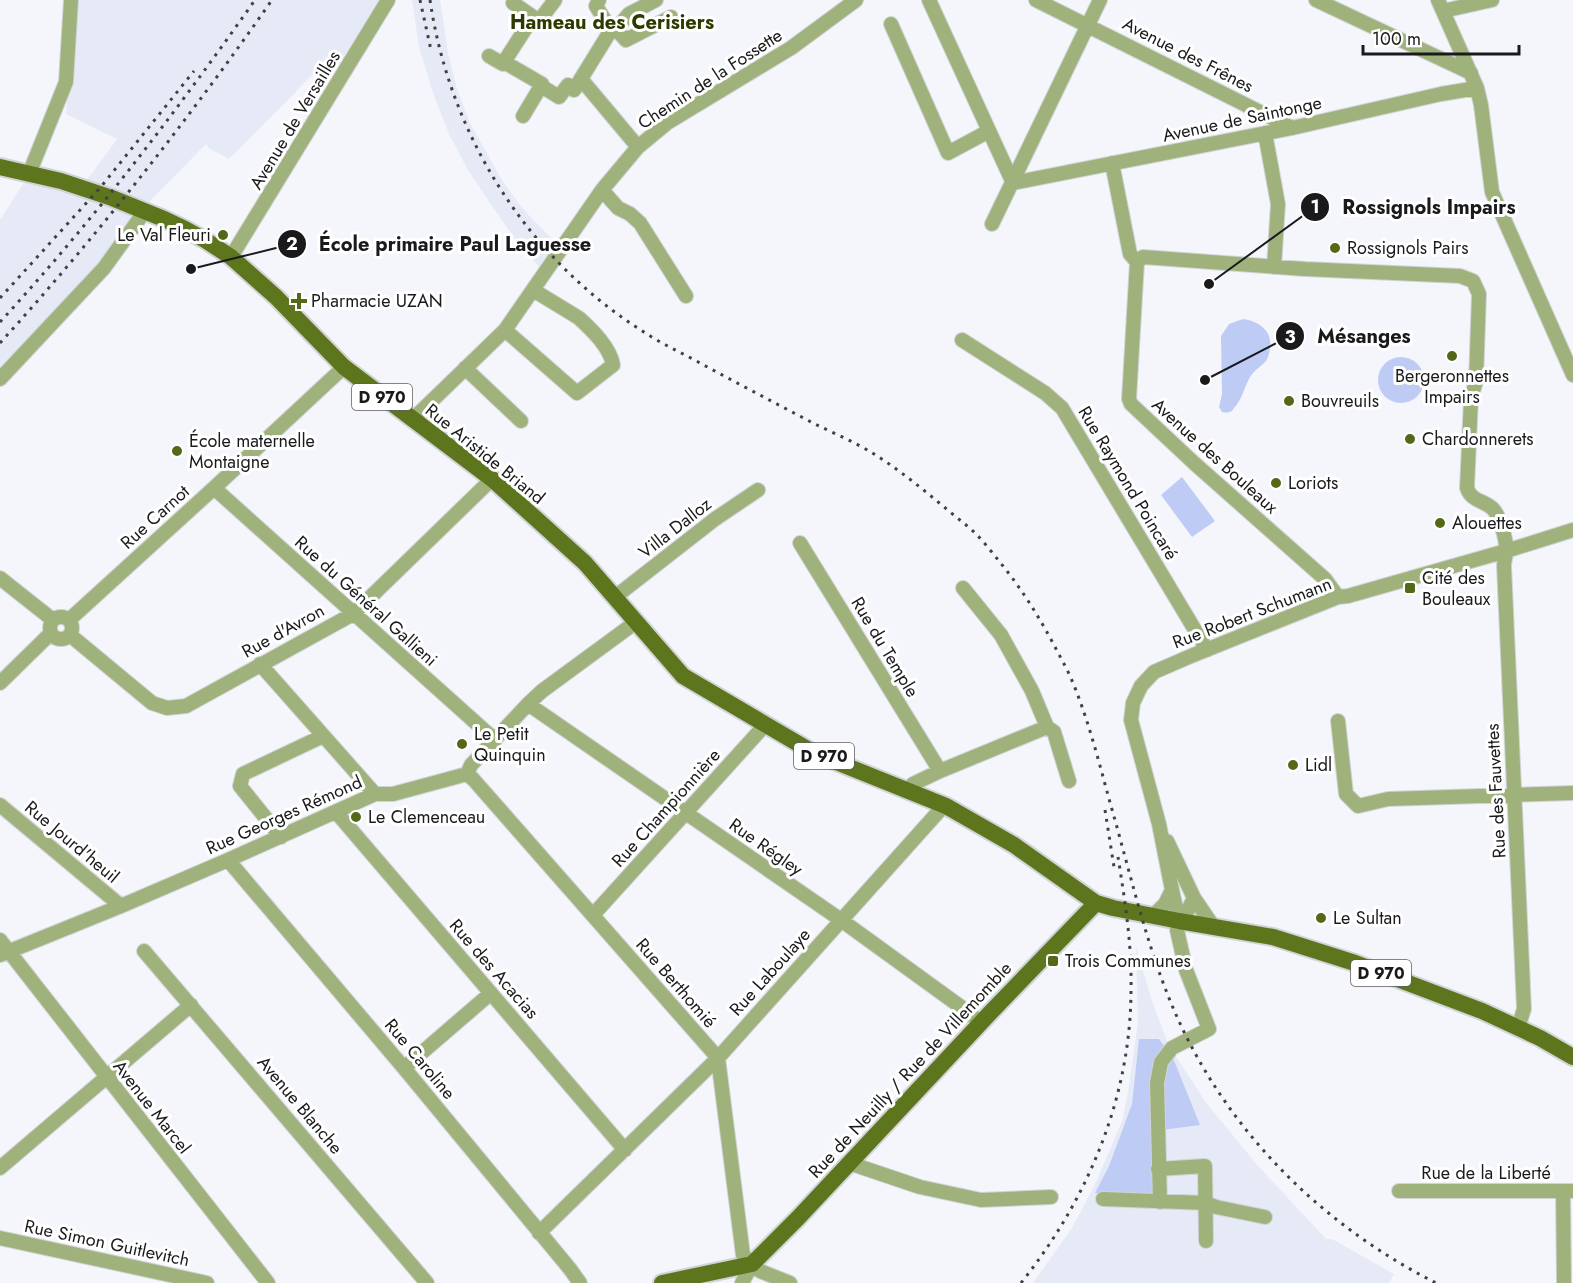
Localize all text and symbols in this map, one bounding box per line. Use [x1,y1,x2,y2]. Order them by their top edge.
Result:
district label: Hameau des Cerisiers [510,8,714,37]
street label: Avenue des Frênes [1118,11,1258,99]
scale bar [1363,18,1519,56]
street label: Chemin de la Fossette [633,22,787,136]
text: 100 m [1372,26,1421,52]
street label: Avenue de Versailles [243,46,347,194]
street label: Avenue de Saintonge [1160,89,1324,149]
callout: Rossignols Impairs [1300,188,1528,226]
text: Rossignols Impairs [1342,193,1516,222]
text: 1 [1310,194,1320,220]
place label: Le Val Fleuri [117,222,211,248]
callout: École primaire Paul Laguesse [277,225,604,263]
marker: Le Val Fleuri [216,228,230,242]
text: École primaire Paul Laguesse [319,229,591,259]
text: 2 [286,231,298,257]
place label: Rossignols Pairs [1347,235,1469,261]
marker: Rossignols Pairs [1328,241,1342,255]
place label: Pharmacie UZAN [311,288,443,314]
marker: Pharmacie UZAN [292,294,306,308]
callout: Mésanges [1275,317,1422,355]
text: Mésanges [1317,322,1411,351]
text: 3 [1284,324,1296,350]
marker: Bergeronnettes Impairs [1445,349,1459,363]
place label: Bergeronnettes Impairs [1395,363,1509,410]
road number: D 970 [352,384,412,410]
place label: Bouvreuils [1301,388,1379,414]
street label: Avenue des Bouleaux [1146,392,1284,520]
marker: Bouvreuils [1282,394,1296,408]
street label: Rue Aristide Briand [420,398,550,510]
street label: Rue Raymond Poincaré [1072,401,1184,565]
place label: Chardonnerets [1422,426,1534,452]
place label: École maternelle Montaigne [189,428,315,475]
marker: Chardonnerets [1403,432,1417,446]
marker: École maternelle Montaigne [170,444,184,458]
place label: Loriots [1288,470,1338,496]
marker: Loriots [1269,476,1283,490]
street label: Rue Carnot [115,478,196,555]
street label: Villa Dalloz [633,491,717,565]
place label: Alouettes [1452,510,1522,536]
marker: Alouettes [1433,516,1447,530]
street label: Rue du Général Gallieni [289,530,443,672]
place label: Cité des Bouleaux [1422,565,1491,612]
street label: Rue Robert Schumann [1169,571,1335,655]
marker: Cité des Bouleaux [1403,581,1417,595]
street label: Rue du Temple [845,592,925,702]
street label: Rue d'Avron [237,598,329,664]
place label: Le Petit Quinquin [474,721,546,768]
street label: Rue des Fauvettes [1479,723,1513,859]
marker: Le Petit Quinquin [455,737,469,751]
street label: Rue Championnière [606,743,726,873]
road number: D 970 [794,743,854,769]
place label: Lidl [1305,752,1332,778]
marker: Lidl [1286,758,1300,772]
street label: Rue Georges Rémond [202,769,366,861]
street label: Rue Jourd'heuil [19,795,125,889]
place label: Le Clemenceau [368,804,485,830]
marker: Le Clemenceau [349,810,363,824]
street label: Rue Régley [724,812,808,882]
place label: Le Sultan [1333,905,1402,931]
marker: Le Sultan [1314,911,1328,925]
street label: Rue des Acacias [443,913,545,1025]
street label: Rue Laboulaye [723,922,817,1022]
street label: Rue Berthomié [630,932,722,1034]
place label: Trois Communes [1065,948,1191,974]
marker: Trois Communes [1046,954,1060,968]
street label: Rue de Neuilly / Rue de Villemomble [802,956,1018,1184]
road number: D 970 [1351,960,1411,986]
street label: Rue Caroline [378,1013,462,1105]
street label: Avenue Blanche [251,1050,349,1160]
street label: Avenue Marcel [107,1055,197,1159]
street label: Rue de la Liberté [1421,1160,1551,1186]
street label: Rue Simon Guitlevitch [22,1213,192,1273]

